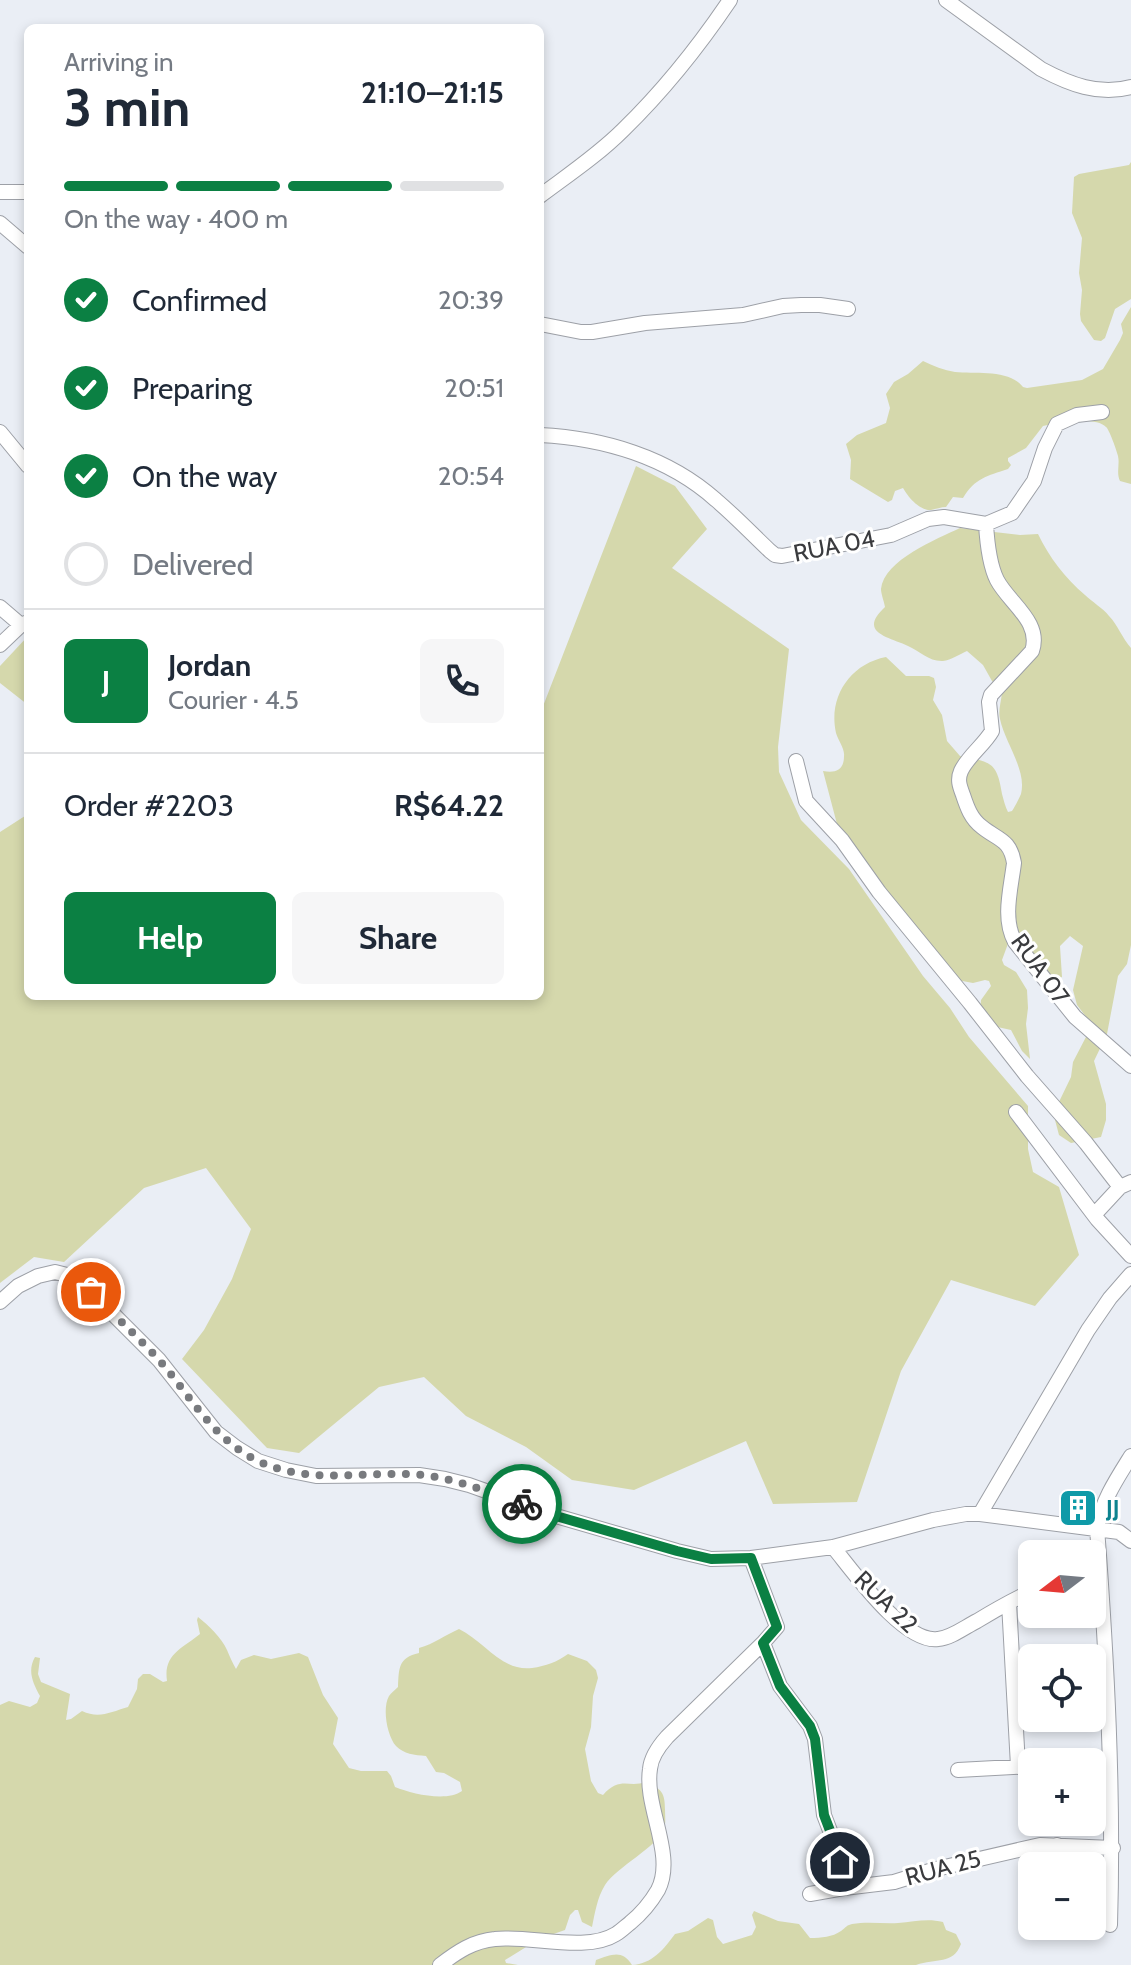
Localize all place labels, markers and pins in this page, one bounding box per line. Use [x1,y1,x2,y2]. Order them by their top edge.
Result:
pin [57,1258,125,1326]
building icon: JJ [1057,1487,1099,1529]
place label: JJ [1105,1493,1120,1522]
pin [806,1828,874,1896]

